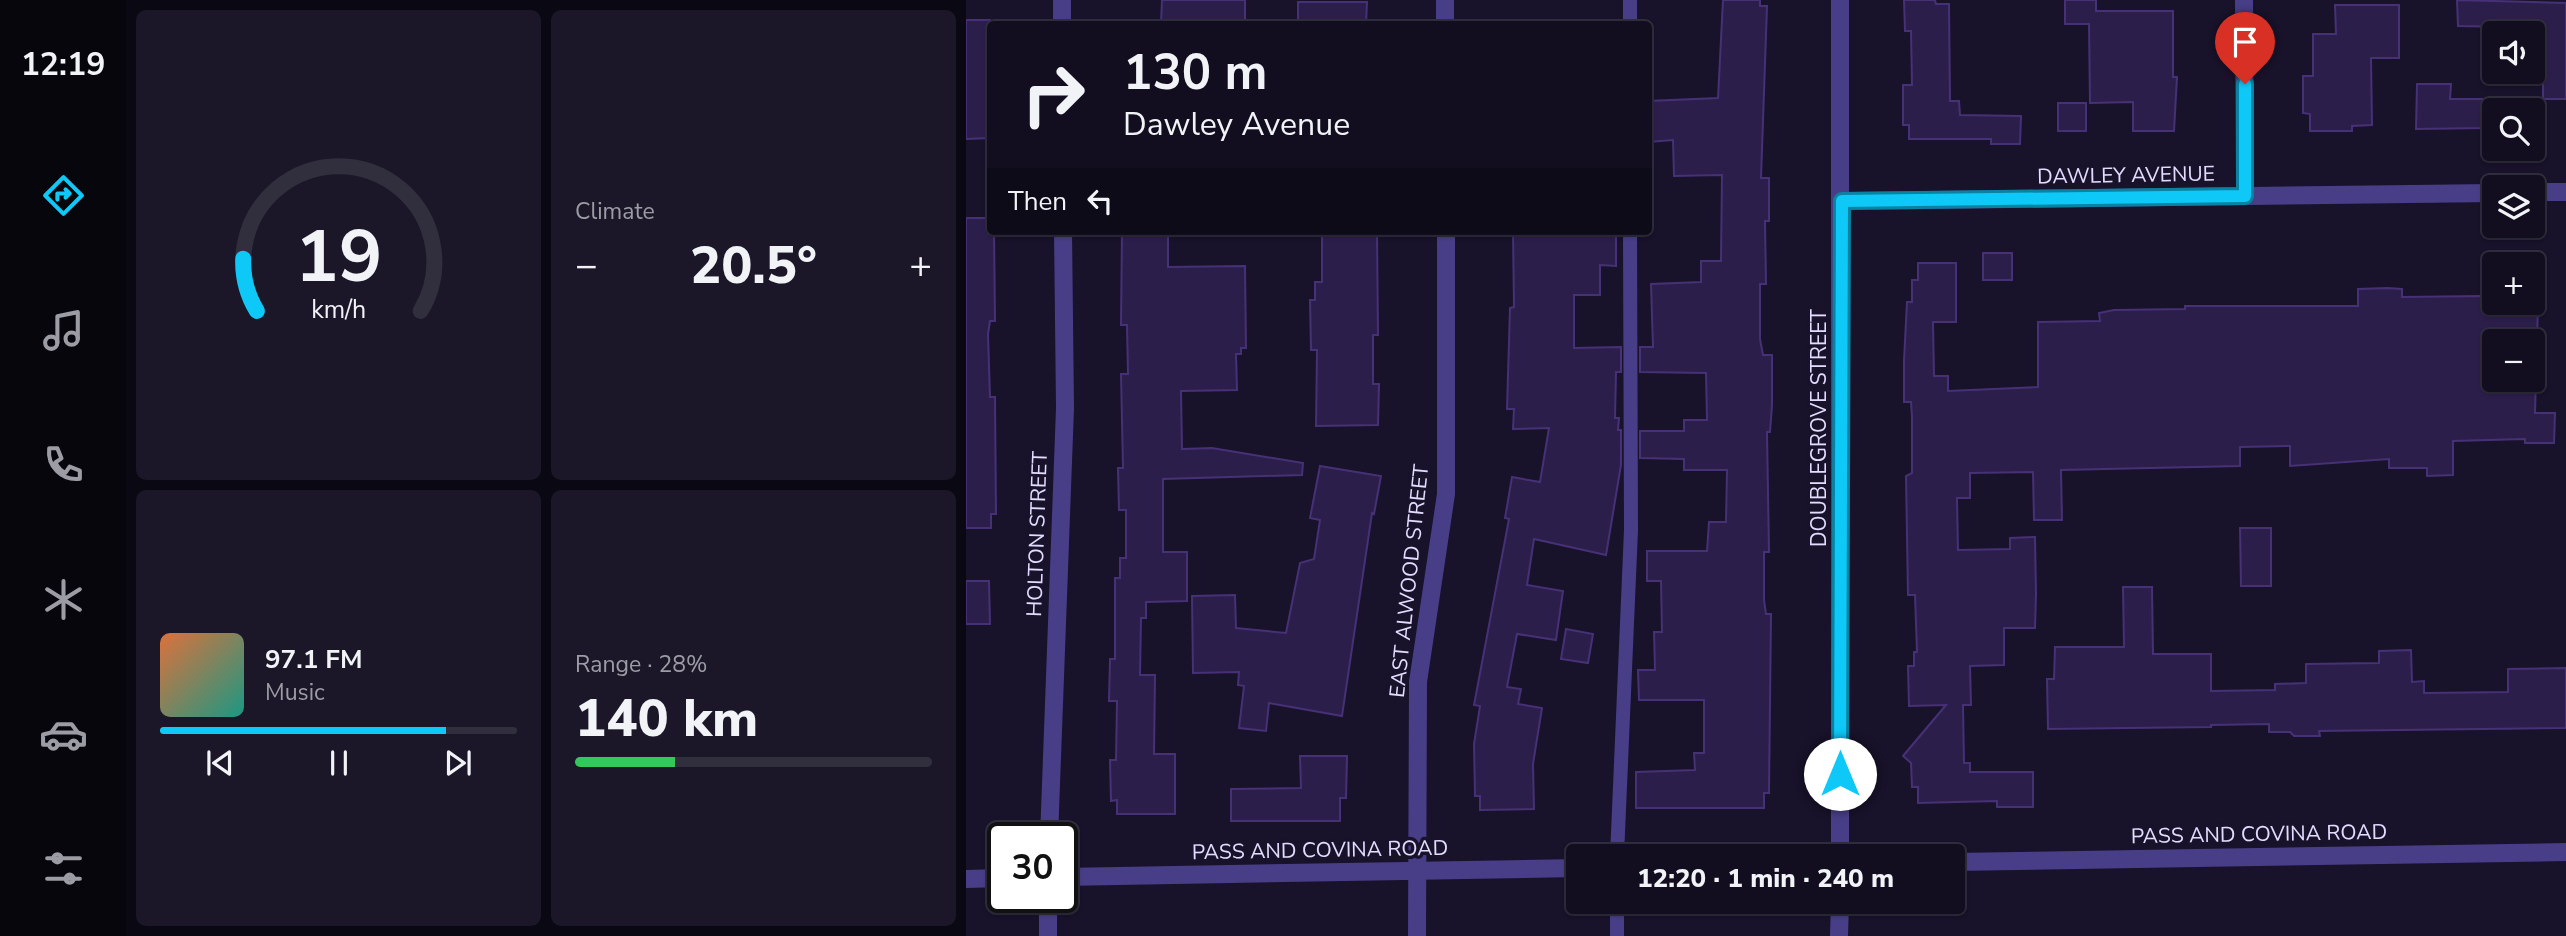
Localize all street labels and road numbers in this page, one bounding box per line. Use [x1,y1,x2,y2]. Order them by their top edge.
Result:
street label: DAWLEY AVENUE [2037,159,2215,191]
street label: DOUBLEGROVE STREET [1805,309,1833,547]
street label: HOLTON STREET [1020,450,1054,617]
street label: EAST ALWOOD STREET [1383,463,1435,699]
street label: PASS AND COVINA ROAD [2131,818,2387,850]
street label: PASS AND COVINA ROAD [1192,834,1448,866]

